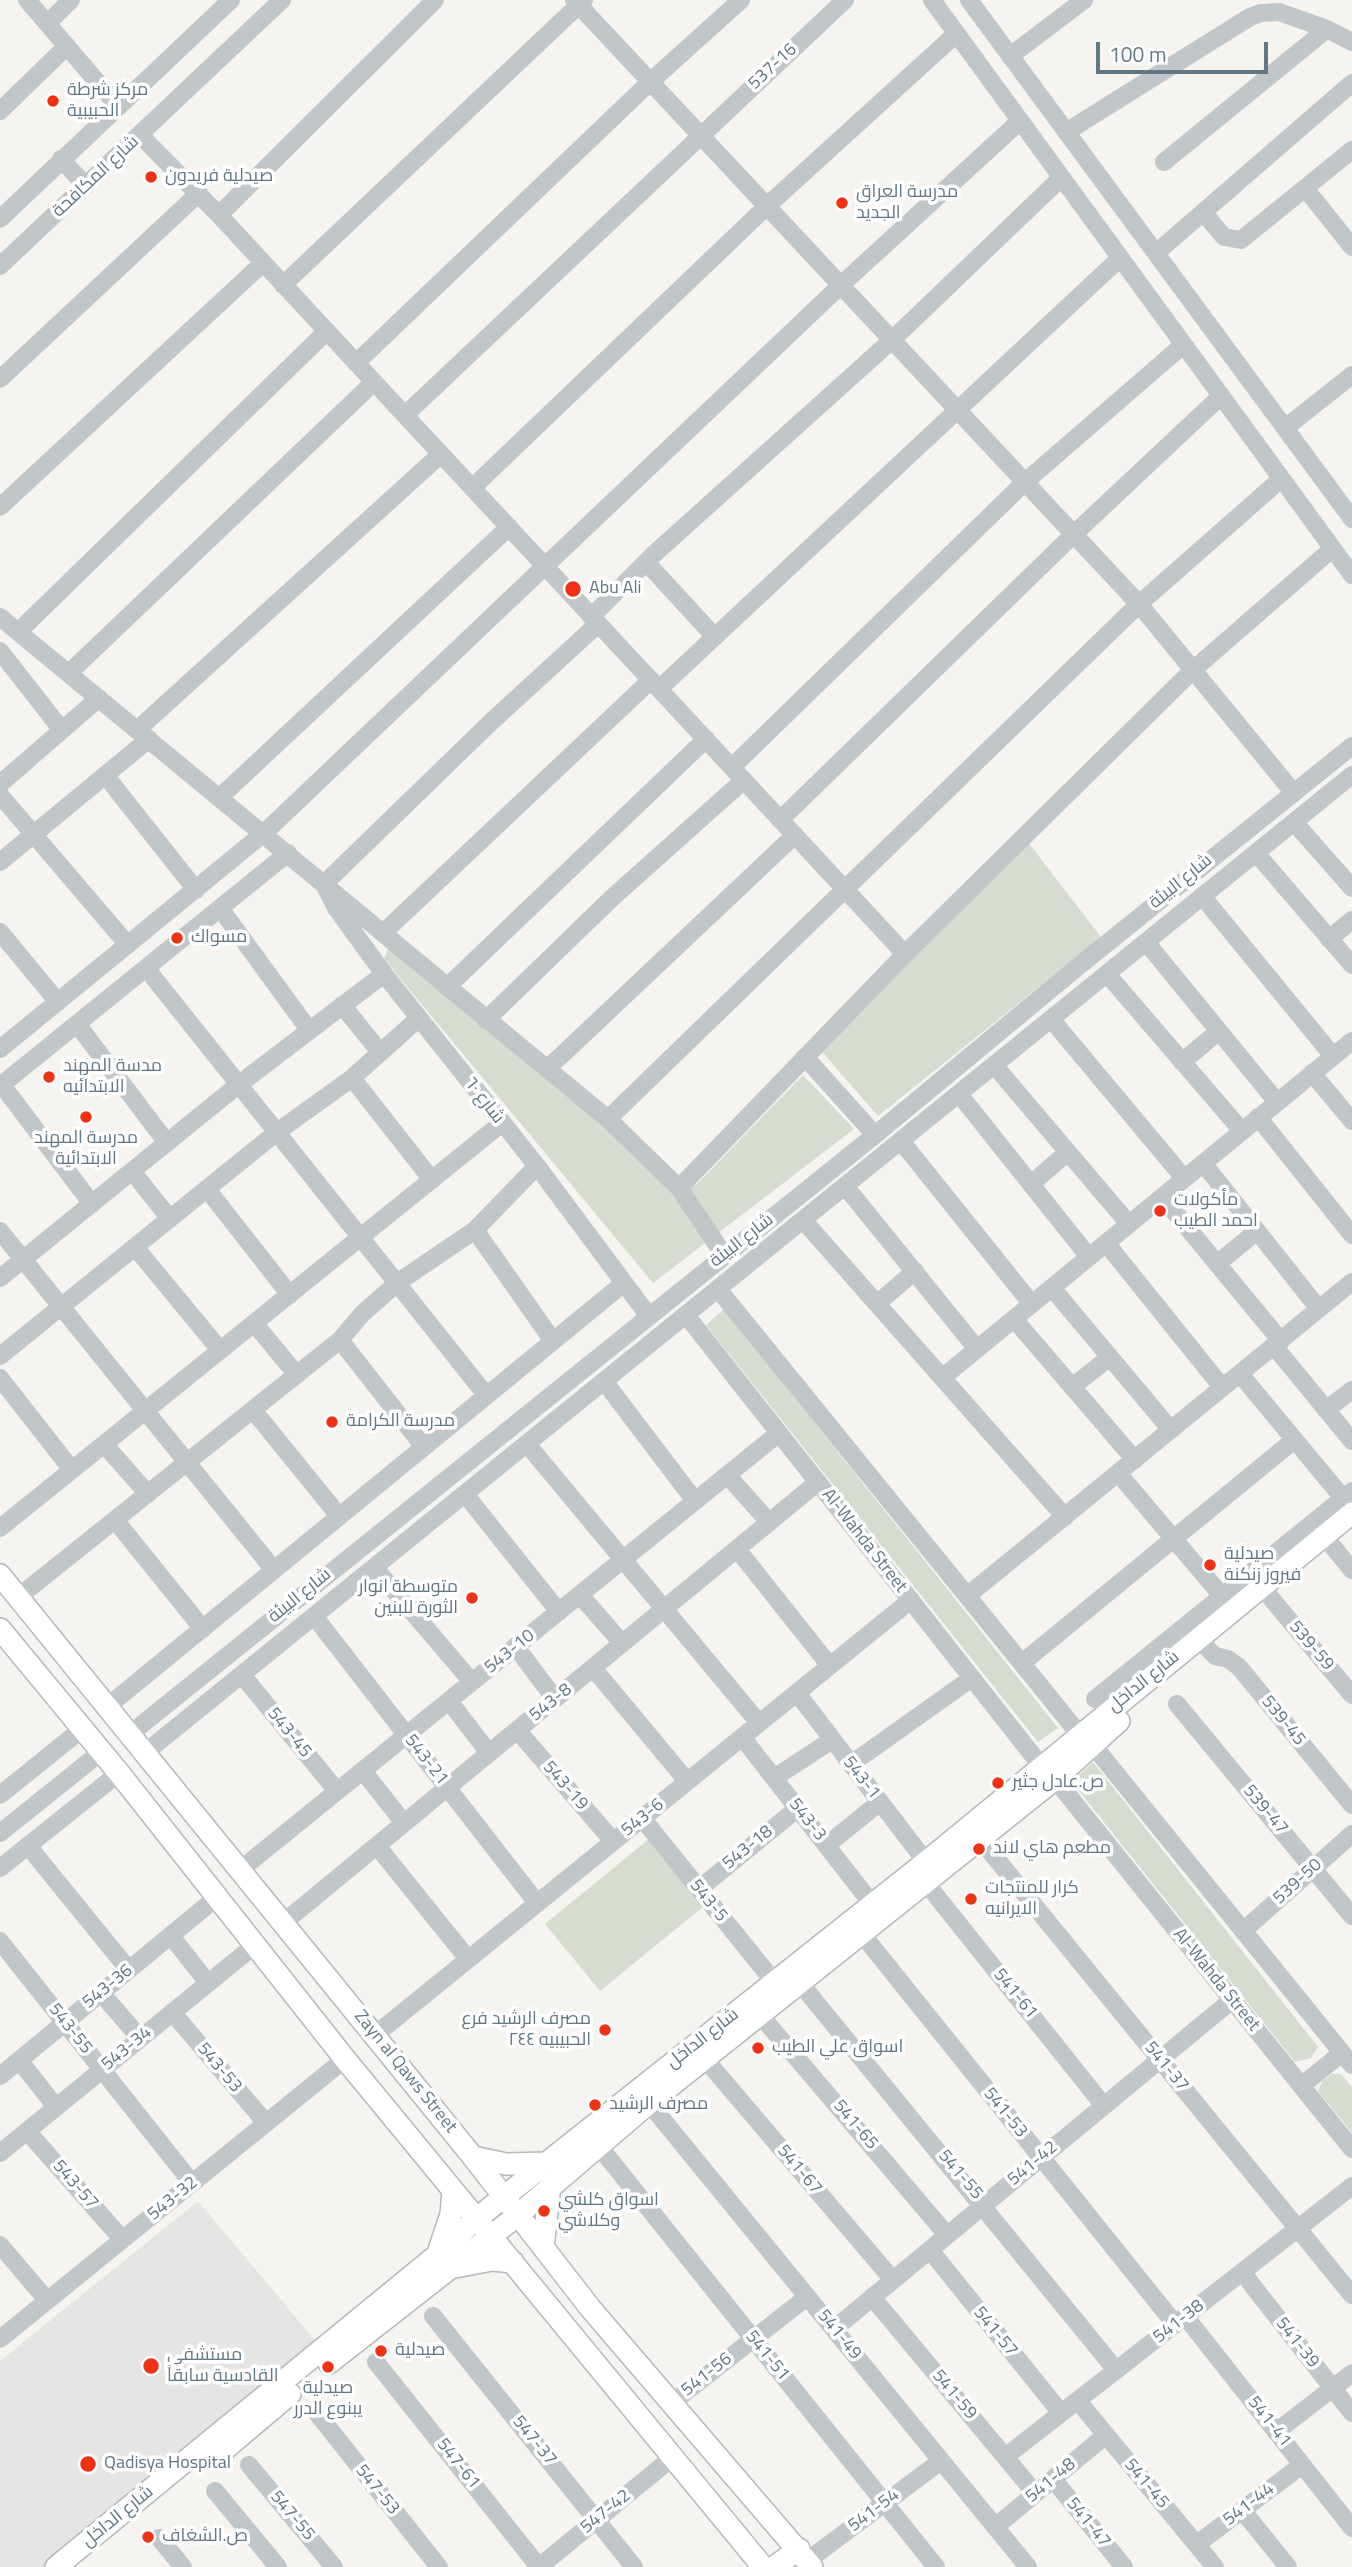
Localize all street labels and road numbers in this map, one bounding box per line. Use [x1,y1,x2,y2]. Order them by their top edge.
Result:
street label: 537-16 [744,39,802,95]
street label: شارع المكافحة [48,132,144,222]
street label: شارع البيئة [1145,850,1217,914]
street label: شارع ٦٠ [459,1074,509,1128]
street label: شارع البيئة [706,1209,778,1273]
street label: Al-Wahda Street [817,1485,911,1597]
street label: شارع البيئة [264,1564,336,1628]
street label: 539-59 [1284,1617,1338,1675]
street label: 543-10 [481,1625,539,1679]
street label: شارع الداخل [1104,1647,1184,1717]
street label: 543-8 [525,1679,577,1727]
street label: 539-45 [1256,1692,1310,1750]
street label: 543-45 [262,1704,316,1762]
street label: 543-21 [400,1730,452,1790]
street label: 543-1 [838,1752,884,1804]
street label: 543-19 [538,1757,592,1815]
street label: 539-47 [1238,1781,1292,1839]
street label: 543-6 [617,1794,669,1842]
street label: 543-3 [784,1794,830,1846]
street label: 543-18 [719,1821,777,1875]
street label: 539-50 [1269,1854,1327,1910]
street label: 543-5 [684,1875,732,1927]
street label: Al-Wahda Street [1168,1924,1264,2036]
street label: 543-36 [79,1960,137,2014]
street label: 541-61 [988,1965,1042,2023]
street label: 543-55 [44,1999,96,2059]
street label: شارع الداخل [663,2004,743,2074]
street label: Zayn al Qaws Street [349,2006,461,2138]
street label: 543-34 [98,2022,156,2076]
street label: 541-37 [1139,2038,1193,2096]
street label: 543-53 [192,2039,246,2097]
street label: 541-53 [978,2084,1032,2142]
street label: 541-65 [828,2096,882,2154]
street label: 541-42 [1004,2137,1062,2191]
street label: 541-67 [772,2141,826,2199]
street label: 541-55 [933,2146,987,2204]
street label: 543-57 [48,2156,102,2214]
street label: 543-32 [144,2172,202,2226]
street label: 541-38 [1149,2296,1209,2348]
street label: 541-57 [968,2303,1022,2361]
street label: 541-49 [812,2306,866,2364]
street label: 541-39 [1271,2313,1323,2373]
street label: 541-51 [740,2327,794,2385]
street label: 541-56 [677,2349,737,2401]
street label: 541-59 [927,2366,981,2424]
street label: 541-41 [1243,2392,1295,2452]
street label: 547-37 [507,2412,561,2470]
street label: 547-61 [432,2434,484,2494]
street label: 541-48 [1022,2454,1080,2508]
street label: 541-45 [1119,2455,1173,2513]
street label: 547-53 [350,2461,404,2519]
street label: 541-44 [1219,2479,1279,2531]
street label: شارع الداخل [78,2482,158,2552]
street label: 547-42 [577,2485,635,2539]
street label: 541-54 [844,2485,904,2537]
street label: 547-55 [265,2487,319,2545]
street label: 541-47 [1061,2494,1115,2552]

